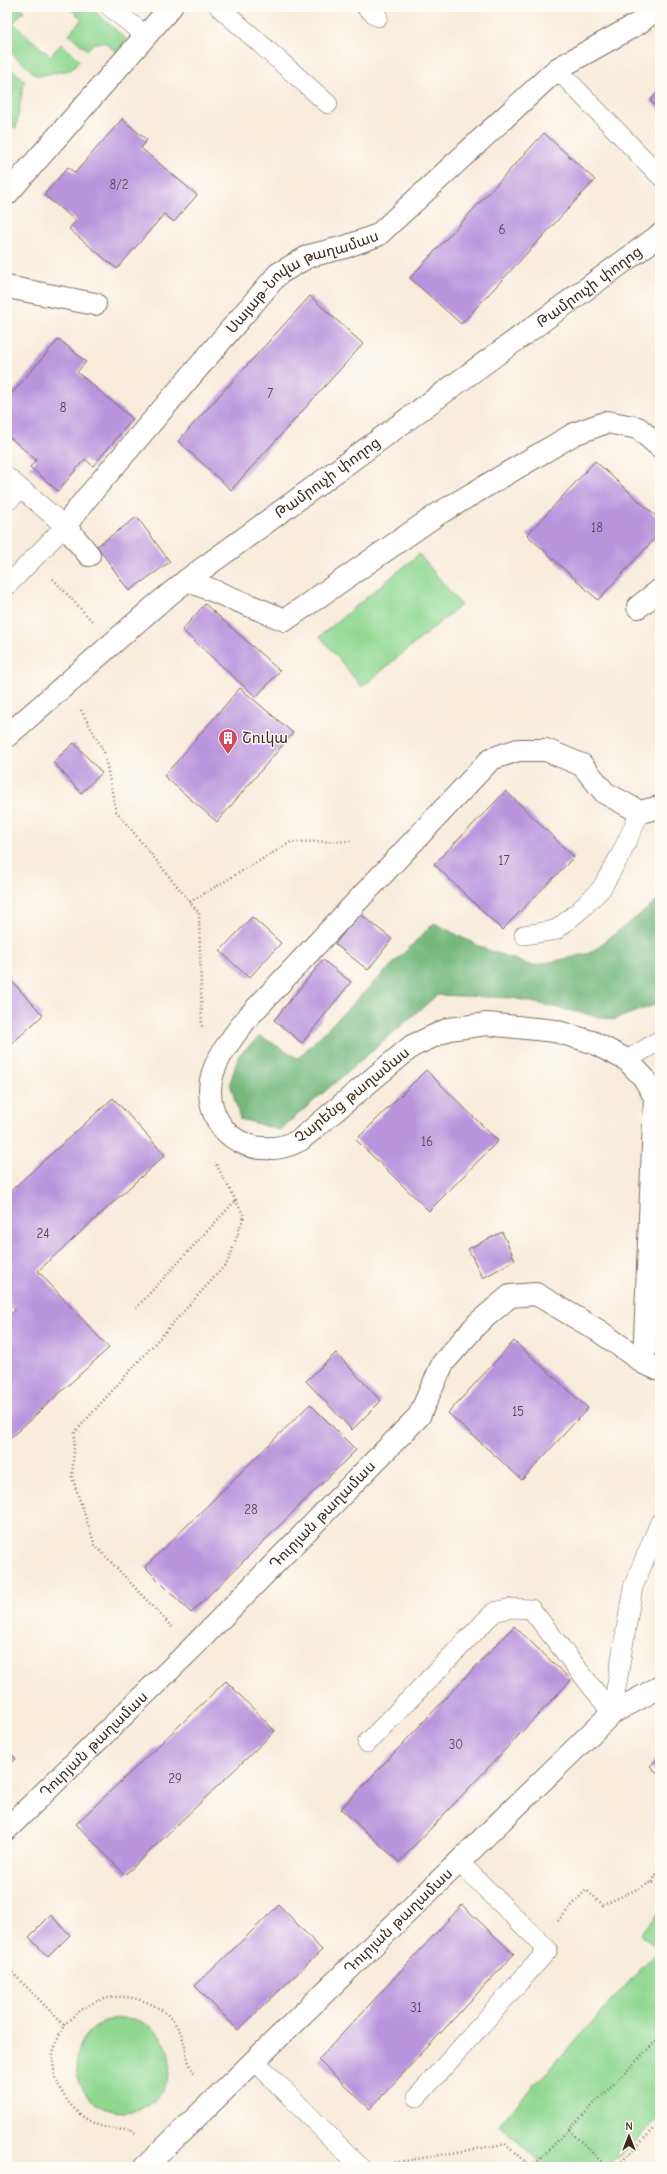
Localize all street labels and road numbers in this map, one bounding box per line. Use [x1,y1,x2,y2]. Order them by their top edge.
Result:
street label: Սայաթ-Նովա թաղամաս [222,227,381,337]
street label: Թամրուչի փողոց [533,242,645,331]
street label: Թամրուչի փողոց [271,433,384,522]
street label: Չարենց թաղամաս [291,1043,413,1147]
street label: Դուրյան թաղամաս [265,1457,379,1573]
street label: Դուրյան թաղամաս [36,1687,151,1801]
street label: Դուրյան թաղամաս [340,1864,456,1978]

